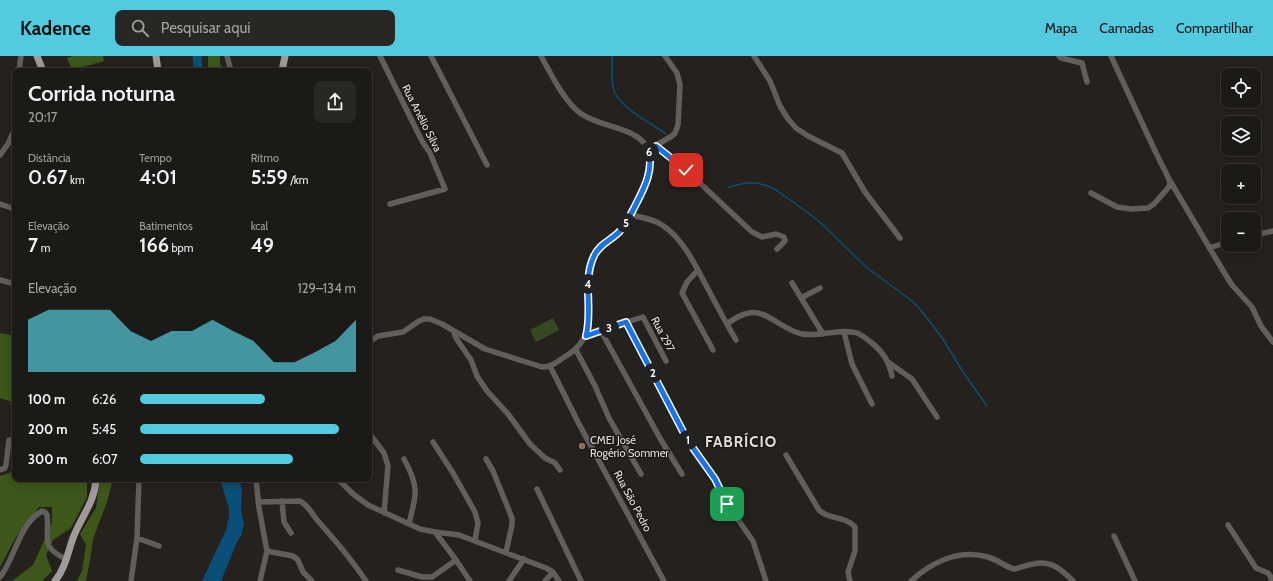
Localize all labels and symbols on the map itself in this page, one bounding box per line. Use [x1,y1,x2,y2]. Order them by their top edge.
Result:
street label: Rua Anélio Silva [399,82,445,155]
pin: 6 [639,142,659,162]
pin [669,153,703,187]
pin: 5 [616,213,636,233]
pin: 4 [578,274,598,294]
street label: Rua 297 [648,314,678,354]
pin: 3 [599,318,619,338]
pin: 2 [643,363,663,383]
pin: 1 [678,430,698,450]
district label: FABRÍCIO [705,432,777,451]
place label: CMEI José Rogério Sommer [590,433,669,460]
marker: CMEI José Rogério Sommer [577,441,587,451]
street label: Rua São Pedro [611,468,655,534]
pin [710,487,744,521]

